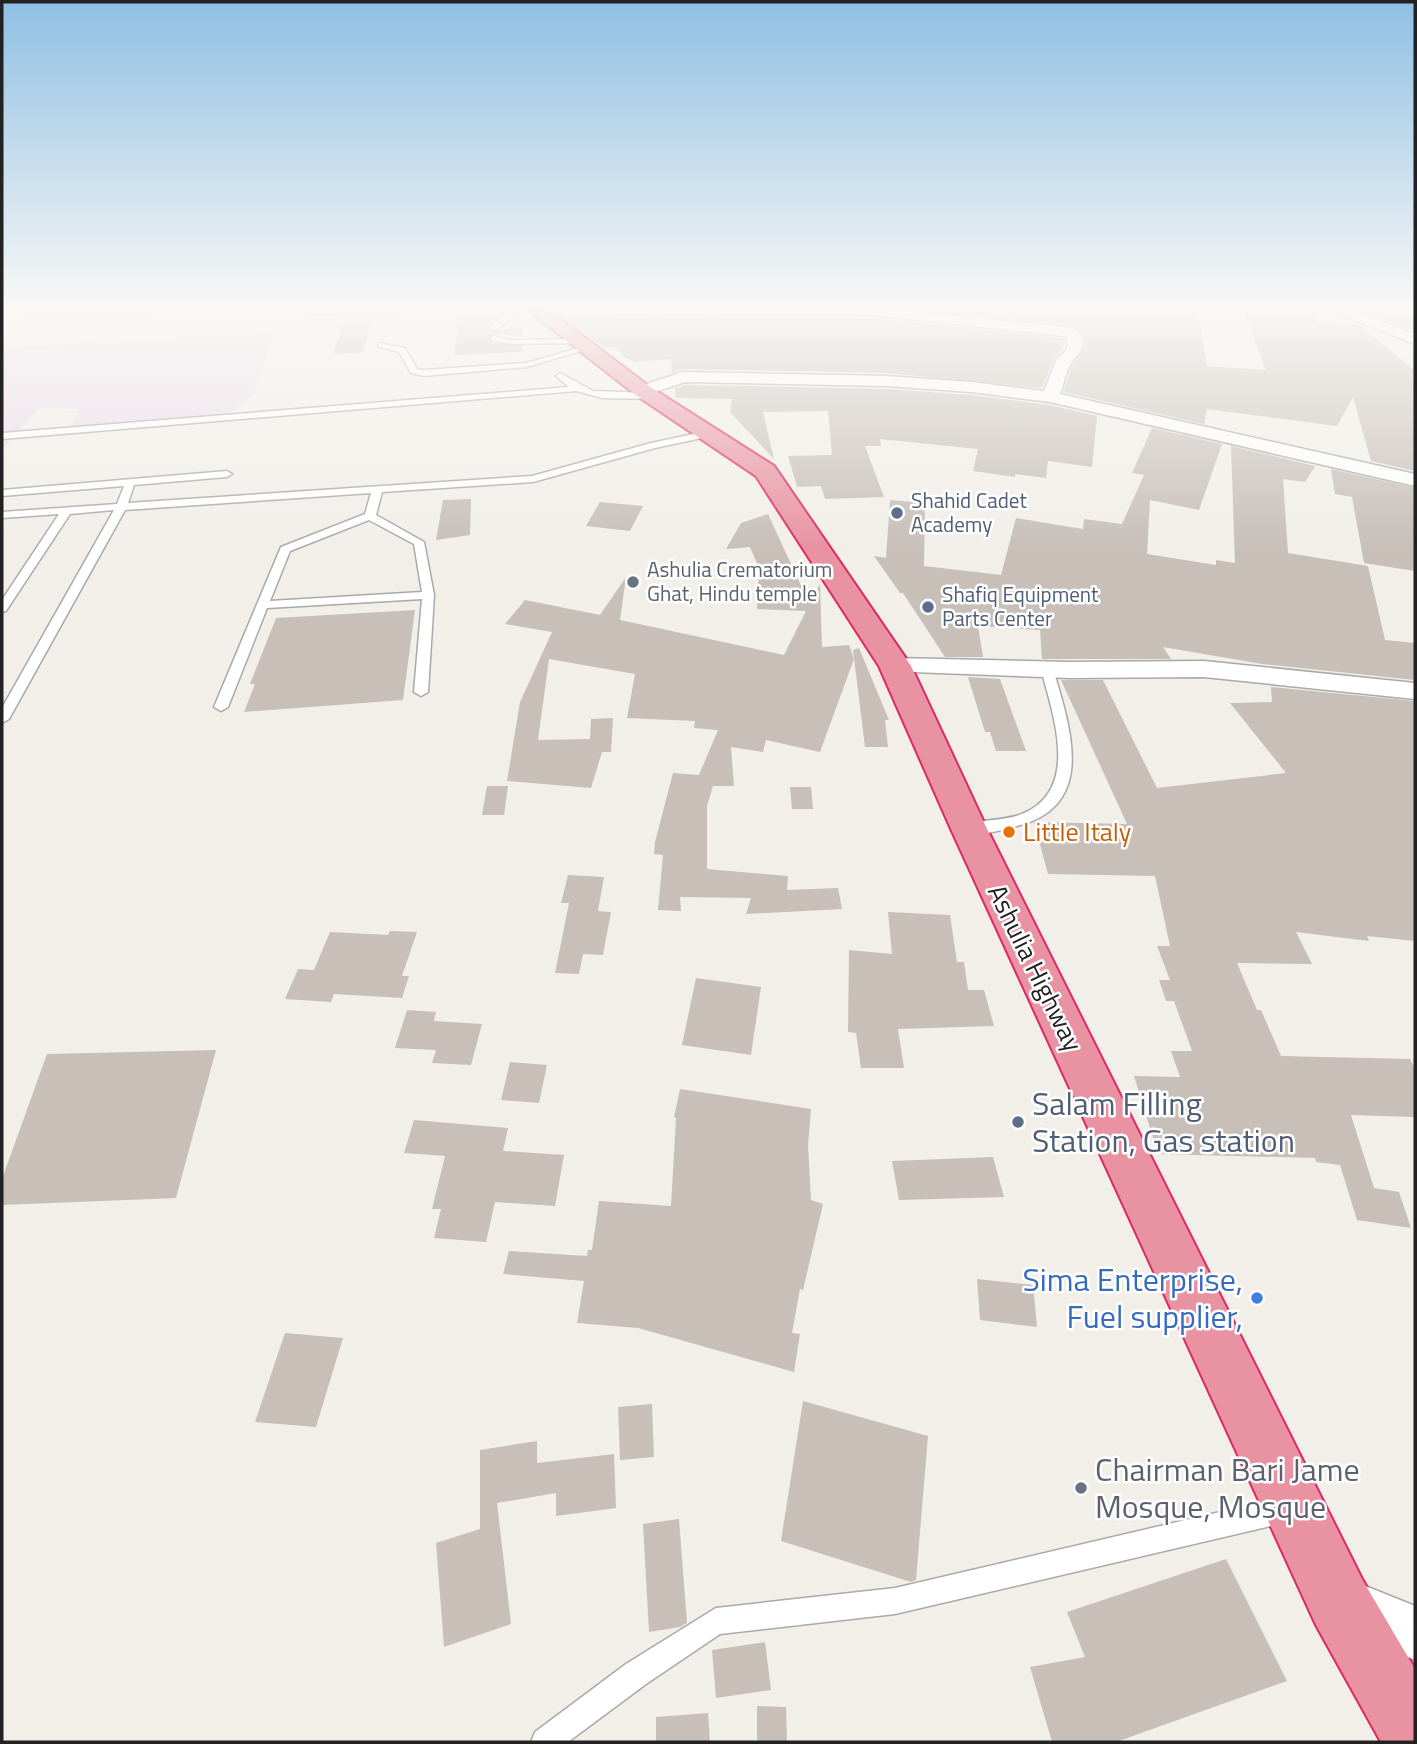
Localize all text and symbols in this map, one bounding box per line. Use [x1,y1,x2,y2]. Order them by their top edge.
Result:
place label: Shahid Cadet Academy [911,484,1027,540]
marker: Shahid Cadet Academy [889,505,905,521]
place label: Ashulia Crematorium Ghat, Hindu temple [647,553,832,609]
marker: Ashulia Crematorium Ghat, Hindu temple [625,574,641,590]
place label: Shafiq Equipment Parts Center [942,578,1099,634]
marker: Shafiq Equipment Parts Center [920,599,936,615]
place label: Little Italy [1023,812,1131,851]
marker: Little Italy [1001,824,1017,840]
street label: Ashulia Highway [978,878,1093,1058]
place label: Salam Filling Station, Gas station [1032,1079,1295,1164]
marker: Salam Filling Station, Gas station [1010,1114,1026,1130]
place label: Sima Enterprise, Fuel supplier, [1022,1255,1243,1340]
marker: Sima Enterprise, Fuel supplier, [1249,1290,1265,1306]
place label: Chairman Bari Jame Mosque, Mosque [1095,1445,1360,1530]
marker: Chairman Bari Jame Mosque, Mosque [1073,1480,1089,1496]

